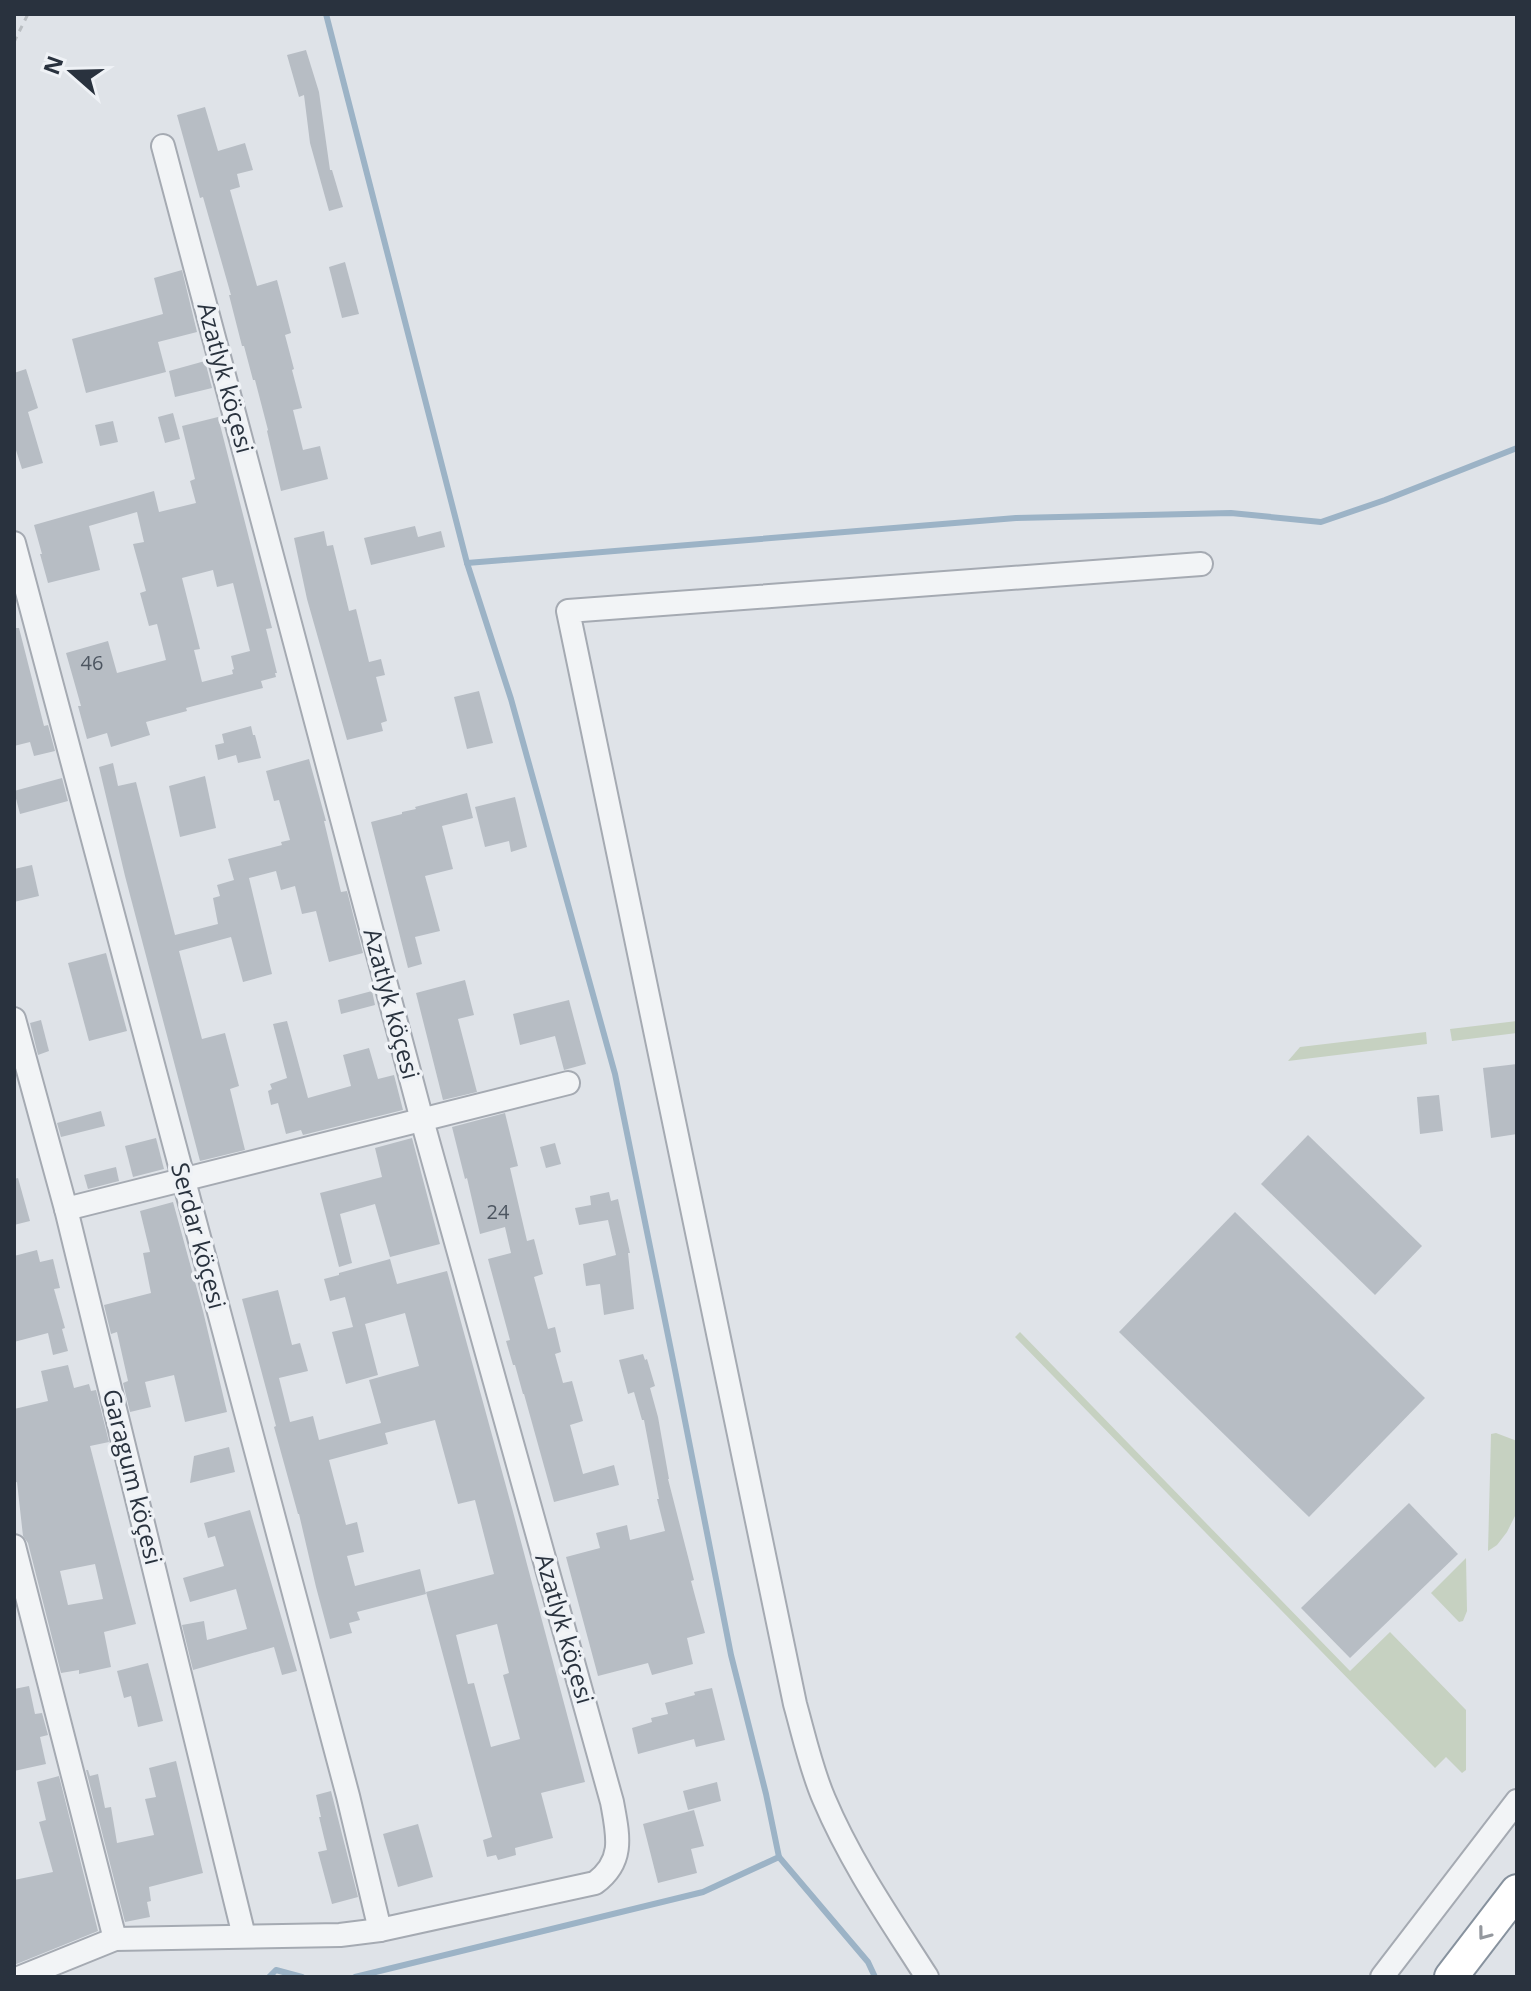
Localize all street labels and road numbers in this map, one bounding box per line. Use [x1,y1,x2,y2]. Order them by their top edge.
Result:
street label: Azatlyk köçesi [190,299,262,457]
street label: Azatlyk köçesi [356,925,428,1083]
street label: Serdar köçesi [164,1159,235,1312]
street label: Garagum köçesi [96,1385,171,1568]
street label: Azatlyk köçesi [528,1550,603,1708]

